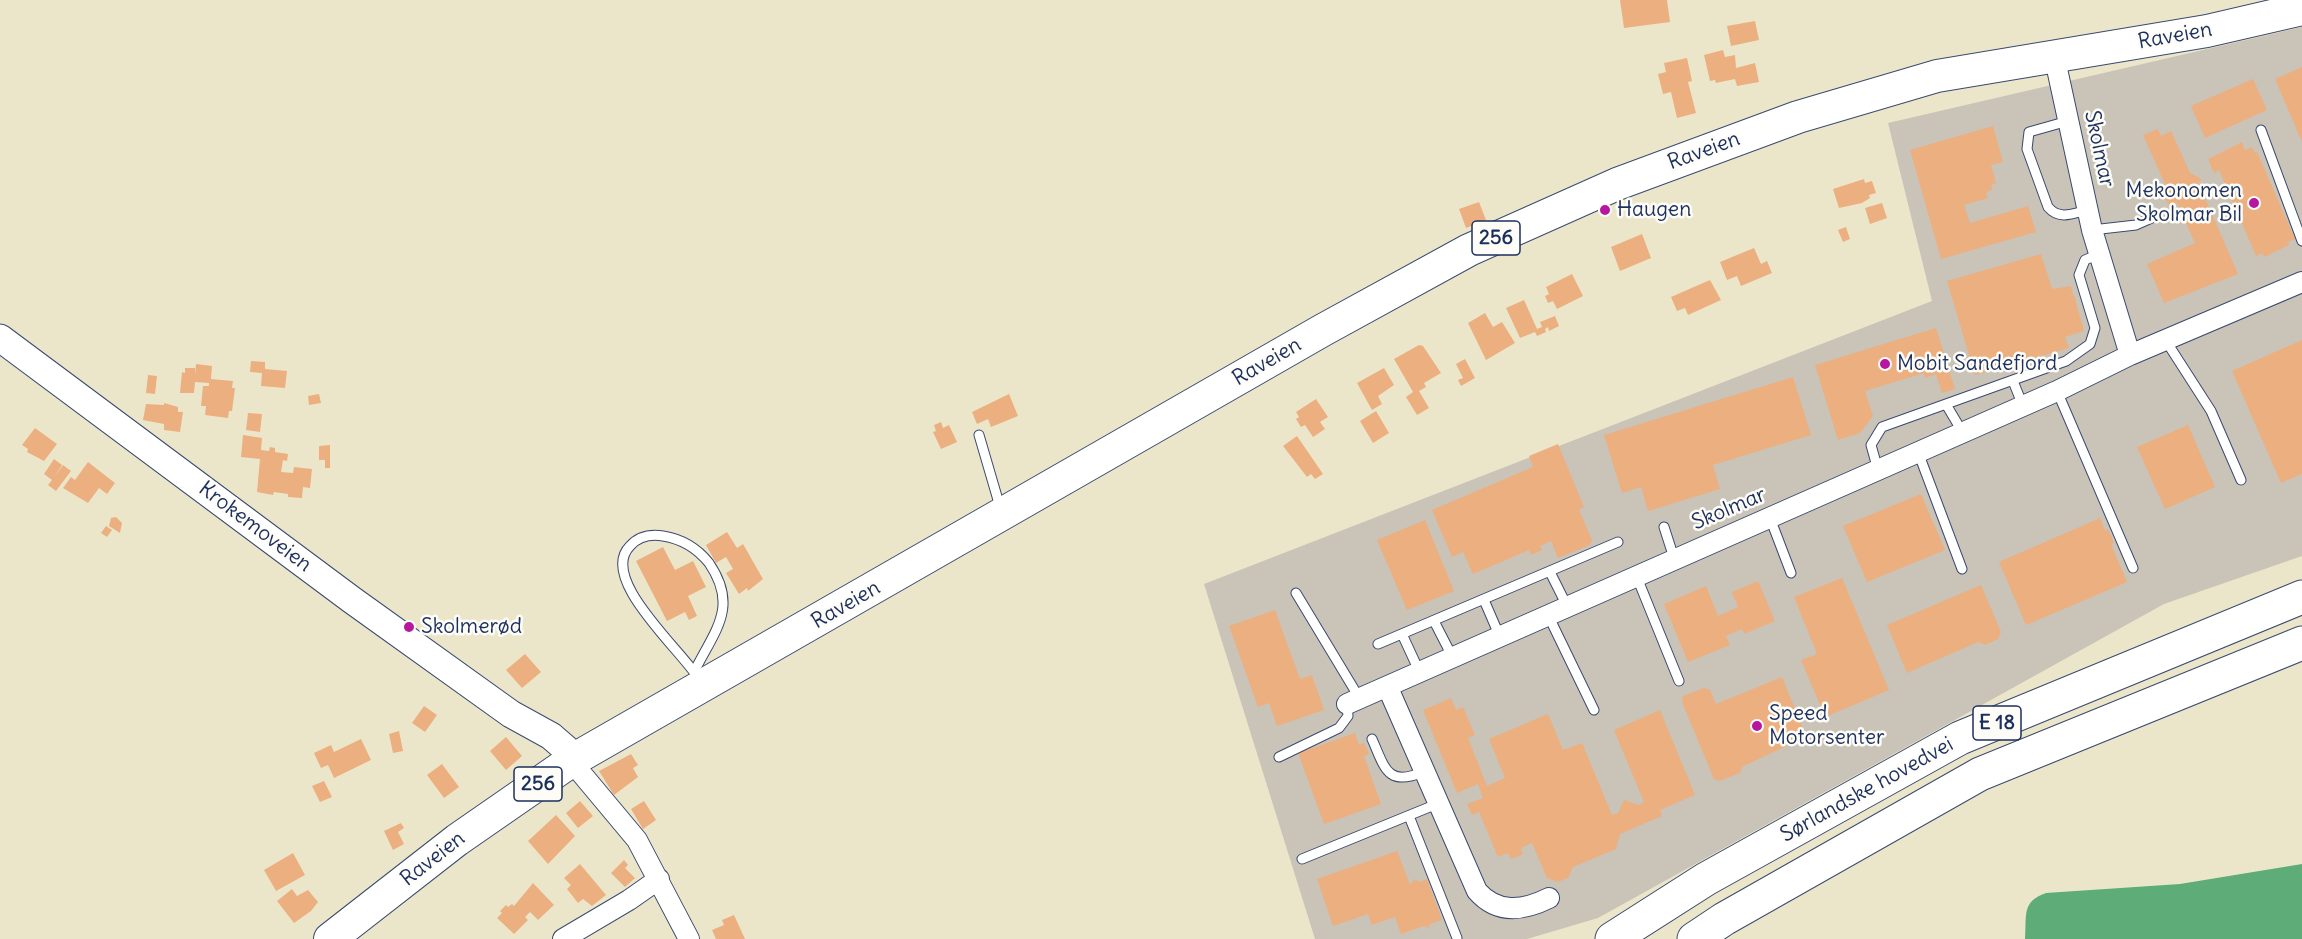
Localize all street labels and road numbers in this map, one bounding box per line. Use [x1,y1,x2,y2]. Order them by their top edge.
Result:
street label: Raveien [2136,17,2214,55]
street label: Skolmar [2079,108,2119,190]
street label: Raveien [1664,126,1744,176]
road number: 256 [1472,221,1520,255]
street label: Raveien [1228,332,1306,392]
street label: Krokemoveien [194,476,316,578]
street label: Skolmar [1688,482,1770,536]
street label: Raveien [807,575,885,635]
road number: E 18 [1973,706,2021,740]
street label: Sørlandske hovedvei [1776,732,1958,848]
road number: 256 [514,767,562,801]
street label: Raveien [396,826,470,892]

